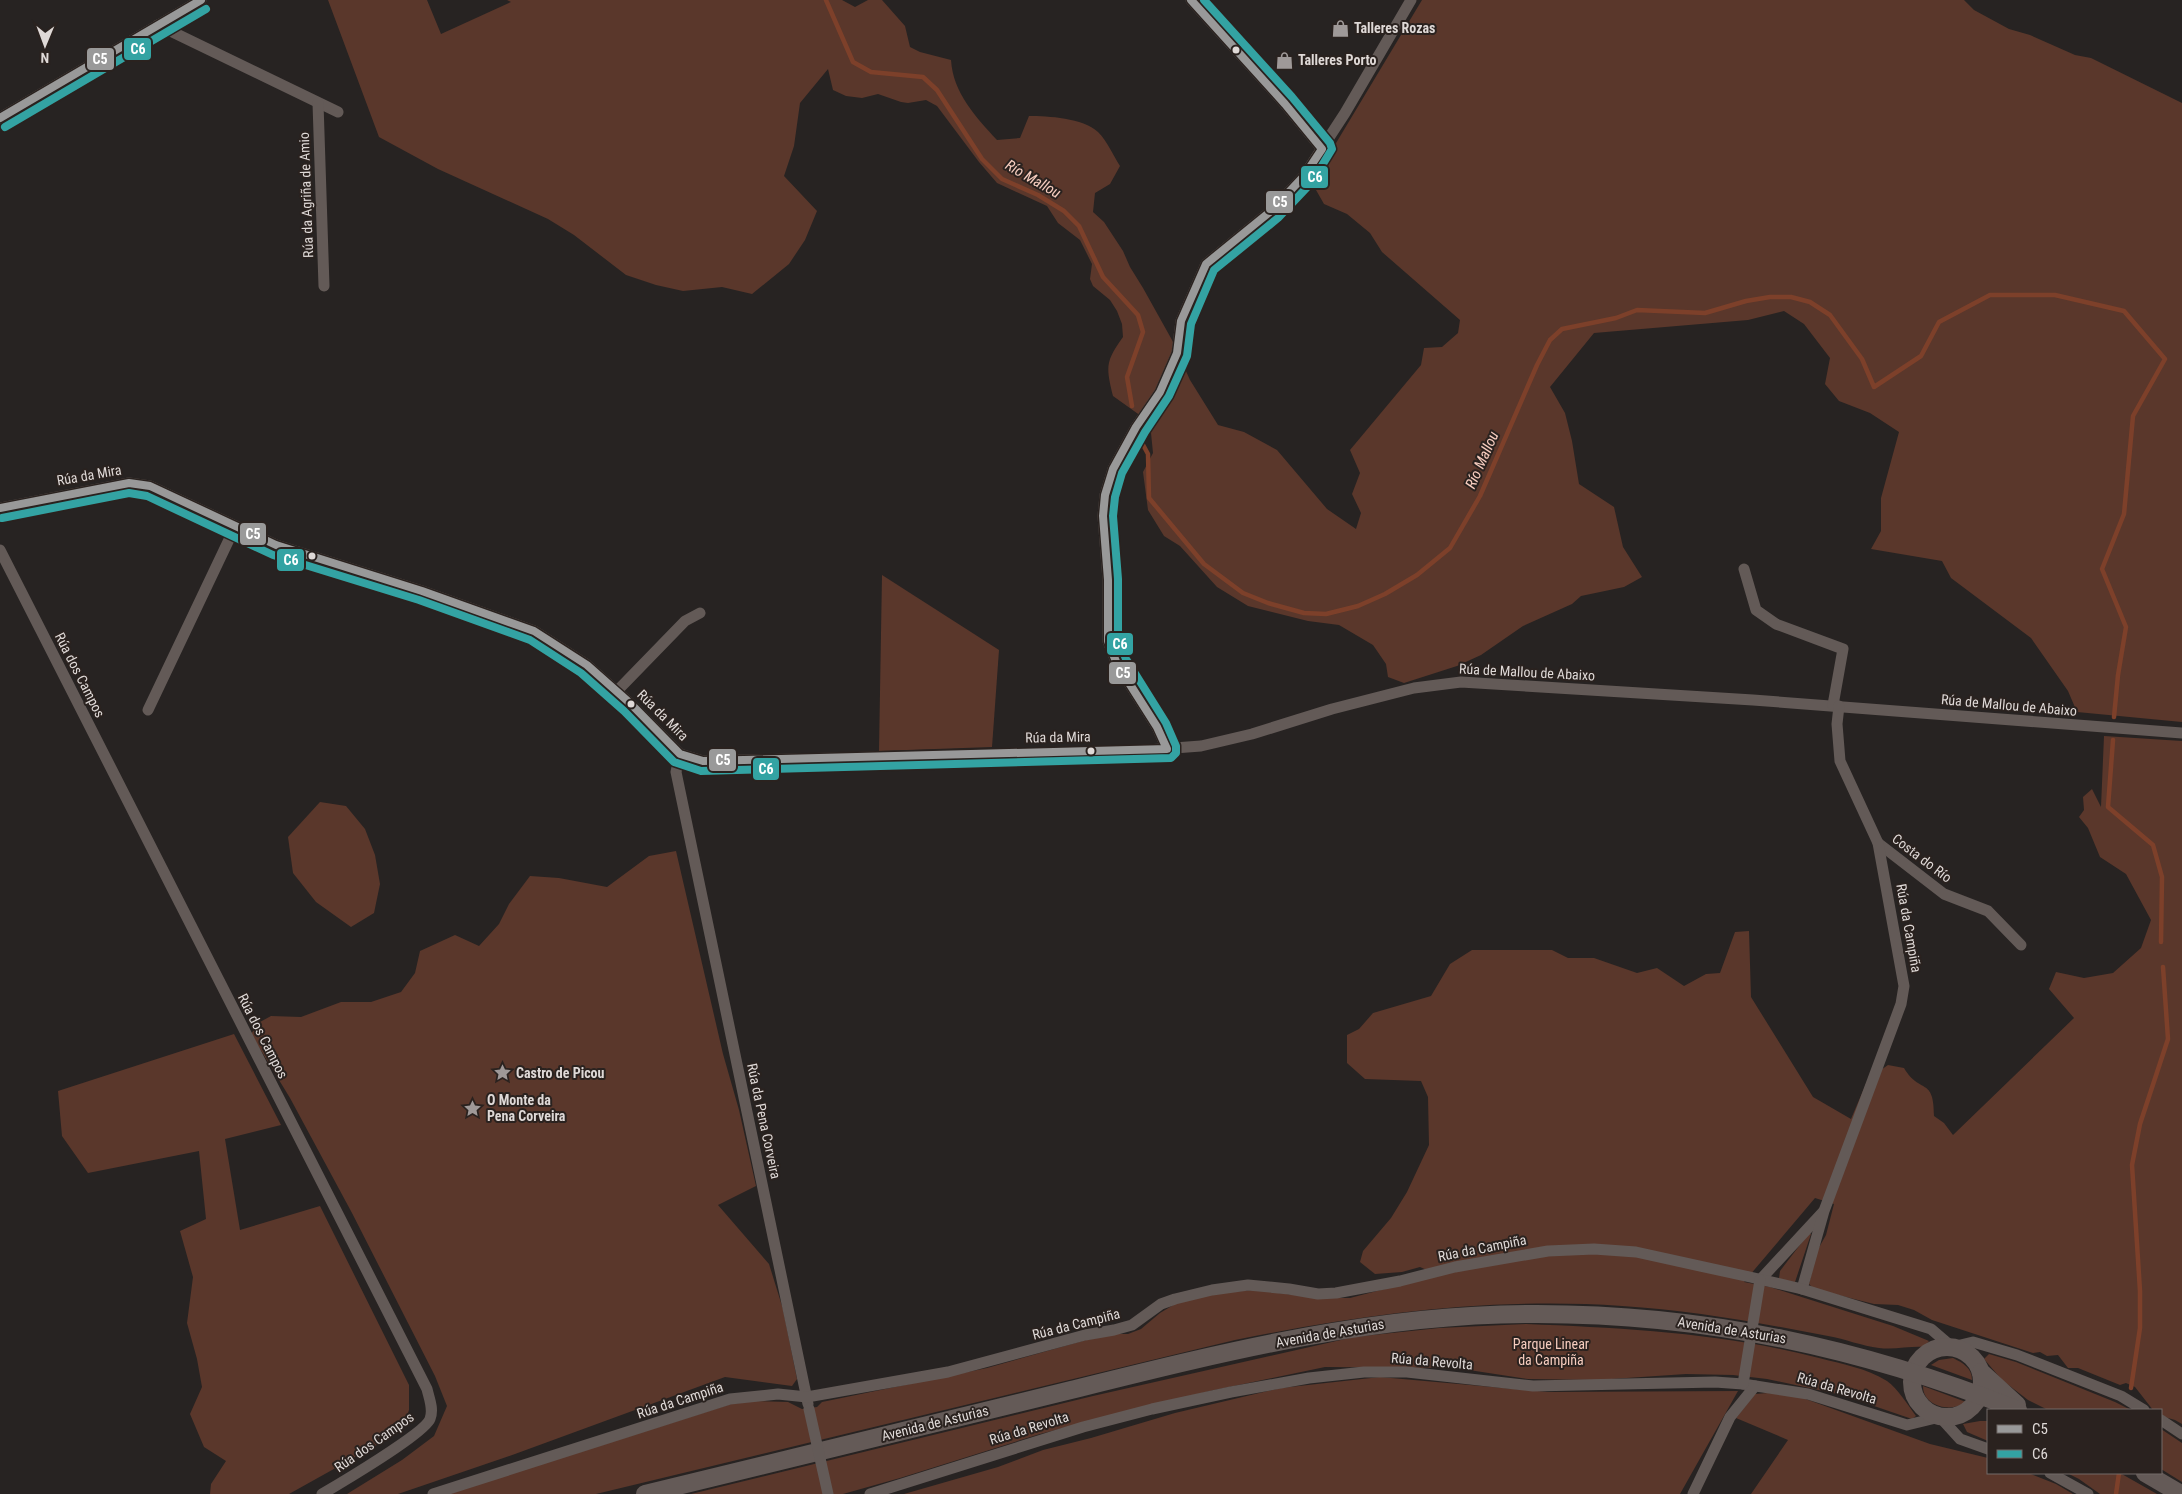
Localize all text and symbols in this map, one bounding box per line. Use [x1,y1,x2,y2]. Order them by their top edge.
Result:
shop icon: Talleres Rozas [1330,18,1350,38]
north arrow [20,20,70,70]
place label: Talleres Rozas [1354,20,1435,36]
line badge: C6 [123,37,152,61]
text: C6 [130,41,146,57]
unlabelled marker [1231,45,1241,55]
line badge: C5 [86,47,115,71]
text: N [40,50,49,66]
shop icon: Talleres Porto [1274,50,1294,70]
text: C5 [92,51,108,67]
place label: Talleres Porto [1298,52,1376,68]
street label: Rúa da Agriña de Amio [296,132,316,258]
water label: Río Mallou [1002,156,1064,202]
line badge: C6 [1300,165,1329,189]
text: C6 [1307,169,1323,185]
line badge: C5 [1265,190,1294,214]
text: C5 [1272,194,1288,210]
water label: Río Mallou [1461,429,1503,491]
street label: Rúa da Mira [55,461,123,489]
line badge: C5 [239,522,267,546]
text: C5 [245,526,261,542]
line badge: C6 [276,548,305,572]
unlabelled marker [307,551,317,561]
text: C6 [283,552,299,568]
street label: Rúa dos Campos [52,630,108,720]
line badge: C6 [1106,632,1134,656]
text: C6 [1112,636,1128,652]
street label: Rúa de Mallou de Abaixo [1459,660,1595,684]
line badge: C5 [1108,661,1137,685]
text: C5 [1115,665,1131,681]
street label: Rúa da Mira [634,686,692,744]
street label: Rúa de Mallou de Abaixo [1940,691,2078,719]
unlabelled marker [626,699,636,709]
street label: Rúa da Mira [1025,728,1091,746]
unlabelled marker [1086,746,1096,756]
line badge: C5 [708,748,737,772]
text: C5 [715,752,731,768]
line badge: C6 [752,757,780,781]
text: C6 [758,761,774,777]
street label: Costa do Río [1889,830,1955,886]
street label: Rúa da Campiña [1893,882,1925,974]
street label: Rúa dos Campos [235,991,291,1081]
street label: Rúa da Pena Corveira [744,1062,784,1180]
place icon: Castro de Picou [492,1063,512,1083]
place label: Castro de Picou [516,1065,605,1081]
place label: O Monte da Pena Corveira [487,1092,566,1124]
place icon: O Monte da Pena Corveira [463,1098,483,1118]
street label: Rúa da Campiña [1436,1232,1528,1264]
street label: Rúa da Campiña [1031,1305,1121,1343]
street label: Avenida de Asturias [1677,1314,1787,1346]
street label: Avenida de Asturias [1275,1316,1385,1350]
park label: Parque Linear da Campiña [1513,1336,1589,1368]
street label: Rúa da Revolta [1391,1349,1473,1373]
street label: Rúa da Revolta [1795,1369,1879,1407]
street label: Rúa da Campiña [635,1379,725,1421]
street label: Avenida de Asturias [880,1402,990,1444]
street label: Rúa da Revolta [988,1408,1070,1448]
street label: Rúa dos Campos [331,1409,417,1475]
legend [1987,1409,2162,1474]
text: C5 [2032,1420,2048,1438]
text: C6 [2032,1445,2048,1463]

